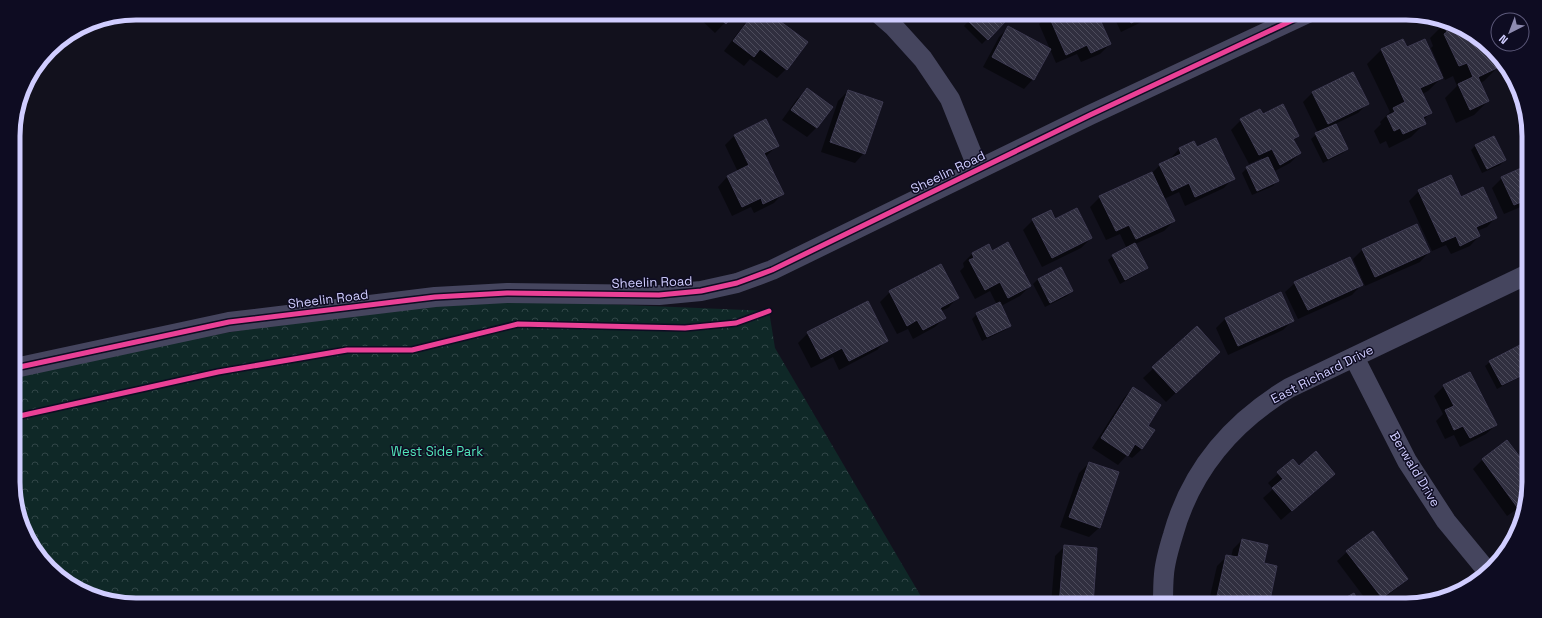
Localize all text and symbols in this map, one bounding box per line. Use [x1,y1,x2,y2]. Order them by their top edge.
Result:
north arrow [1490,12,1530,52]
text: N [1496,32,1511,47]
street label: Sheelin Road [908,147,988,197]
street label: Sheelin Road [611,272,693,292]
street label: Sheelin Road [287,286,369,312]
street label: East Richard Drive [1268,341,1376,407]
street label: Berwald Drive [1386,428,1444,510]
park label: West Side Park [391,443,483,460]

